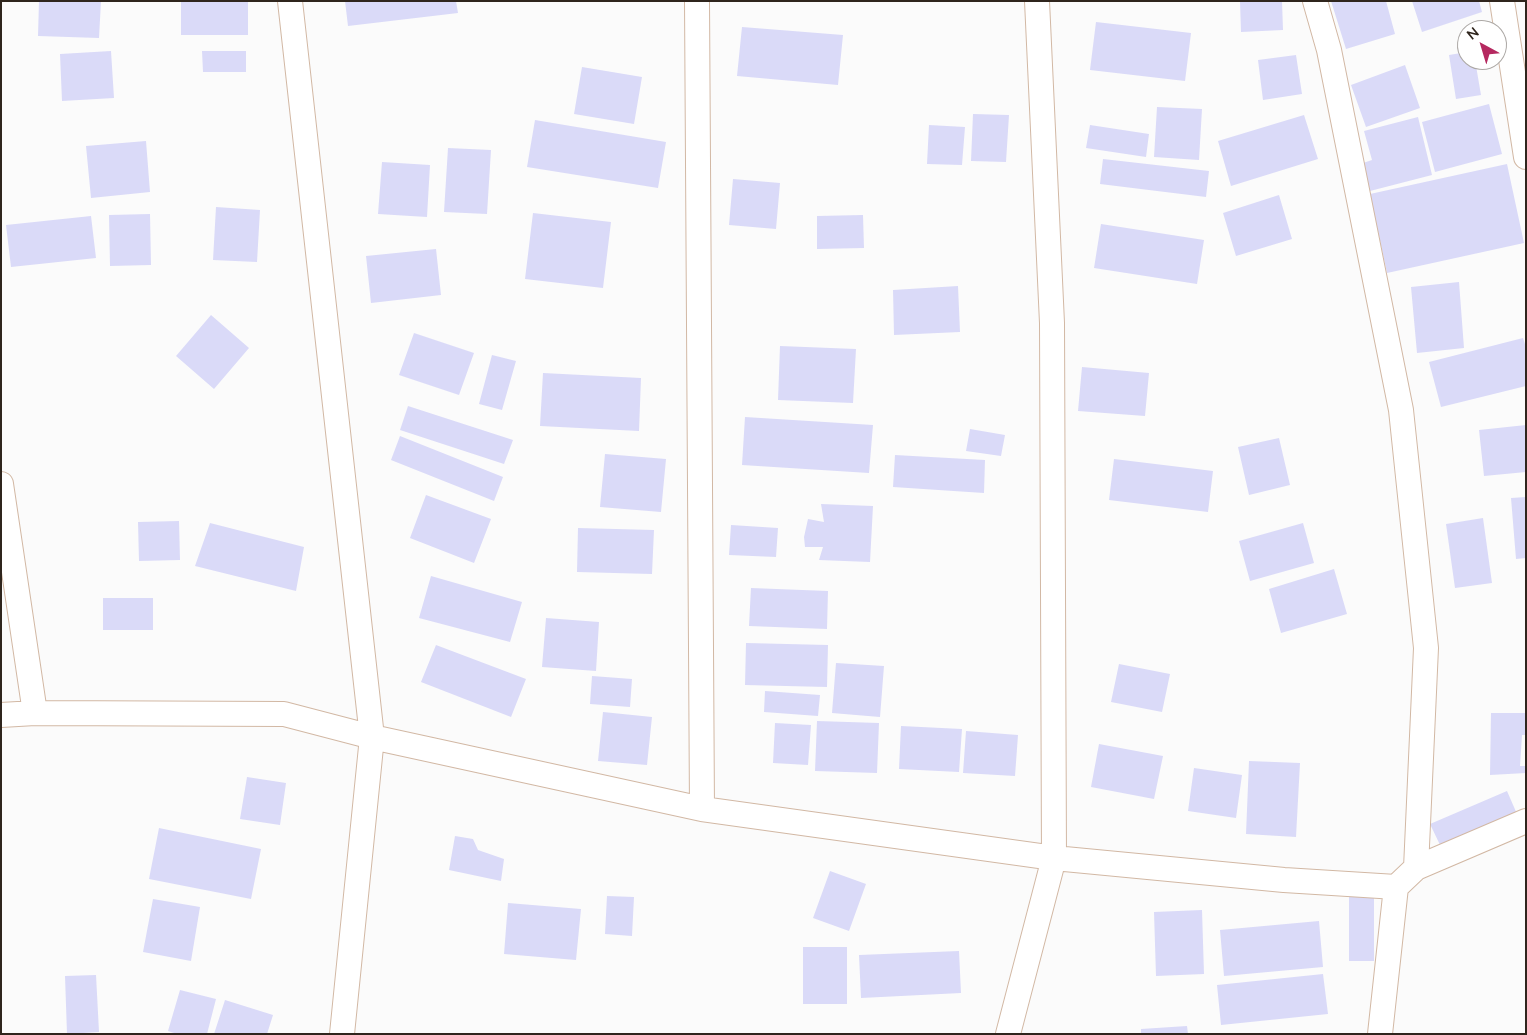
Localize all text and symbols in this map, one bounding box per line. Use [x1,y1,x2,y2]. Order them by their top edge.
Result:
north arrow [1457,20,1507,70]
text: N [1463,23,1483,44]

